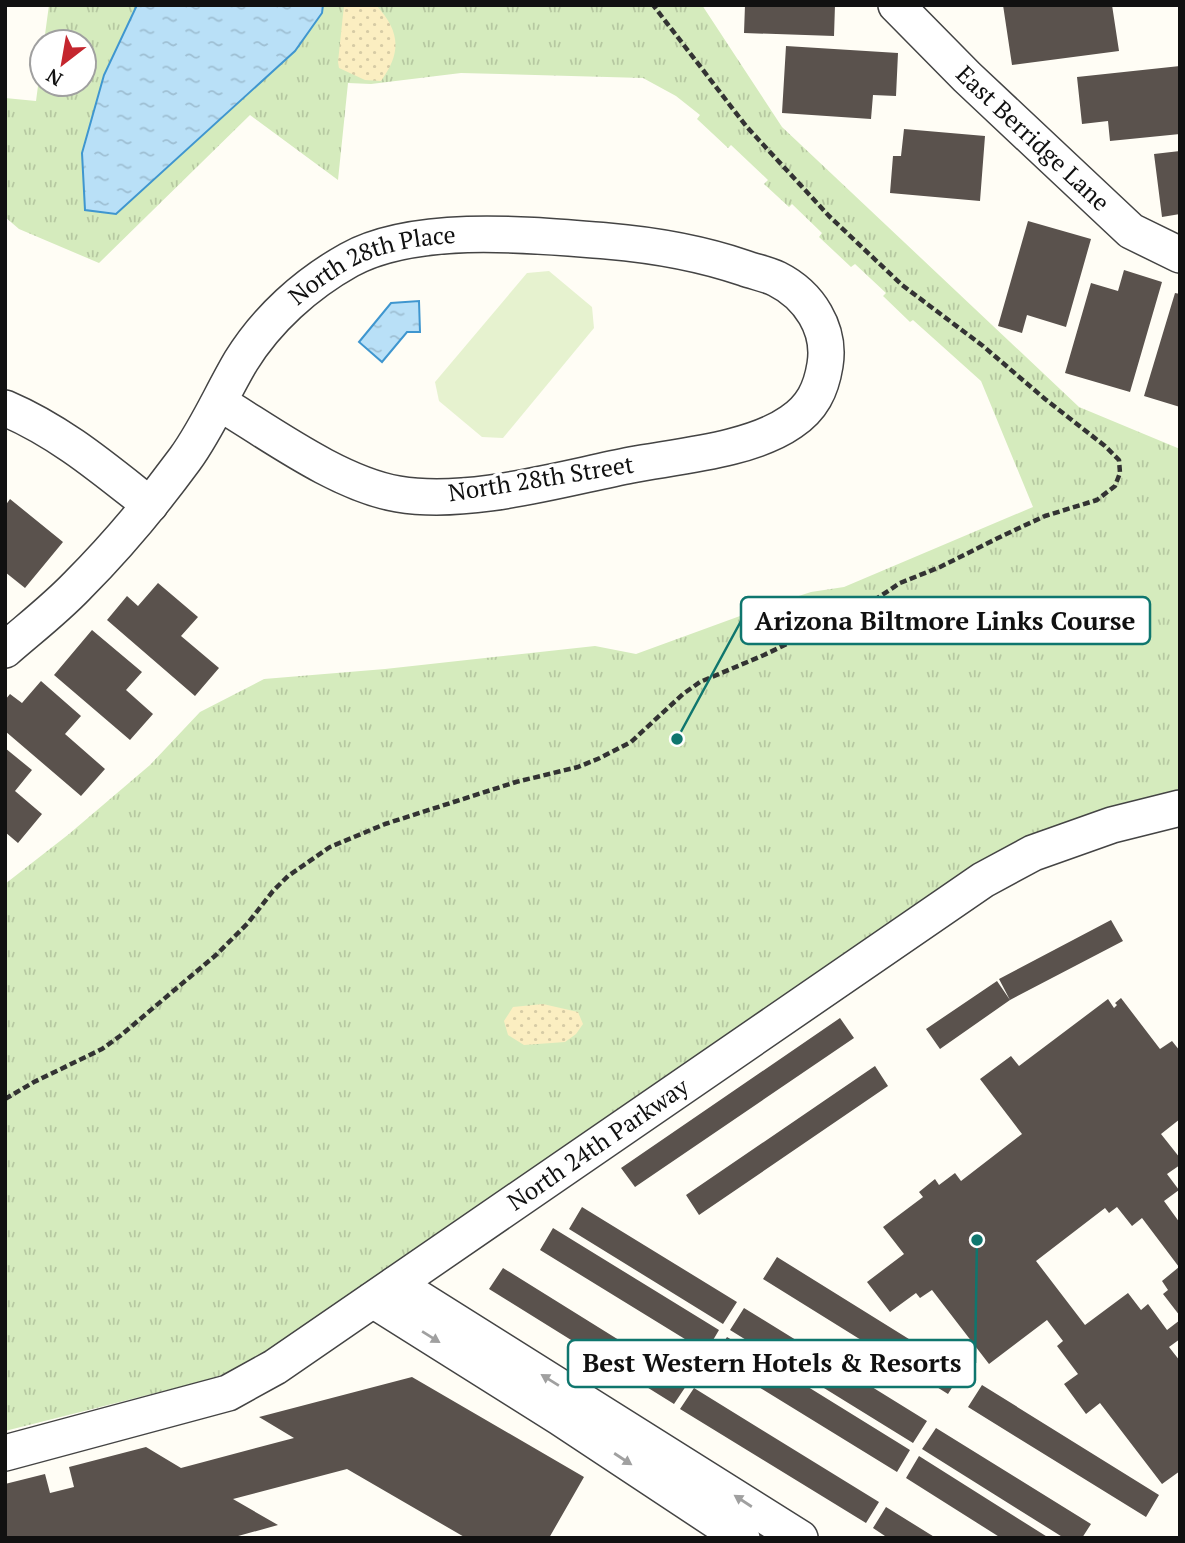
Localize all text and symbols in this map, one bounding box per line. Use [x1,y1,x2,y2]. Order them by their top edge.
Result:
north arrow [28,28,98,98]
street label: East Berridge Lane [949,58,1117,218]
text: N [41,63,67,92]
street label: North 28th Place [281,218,457,312]
street label: North 28th Street [446,448,636,508]
callout: Arizona Biltmore Links Course [741,597,1150,644]
text: Arizona Biltmore Links Course [754,603,1136,637]
street label: North 24th Parkway [501,1070,695,1217]
one-way arrow [421,1330,441,1343]
callout: Best Western Hotels & Resorts [568,1340,975,1387]
text: Best Western Hotels & Resorts [582,1345,962,1379]
one-way arrow [540,1374,560,1387]
one-way arrow [613,1452,632,1465]
one-way arrow [733,1495,752,1508]

